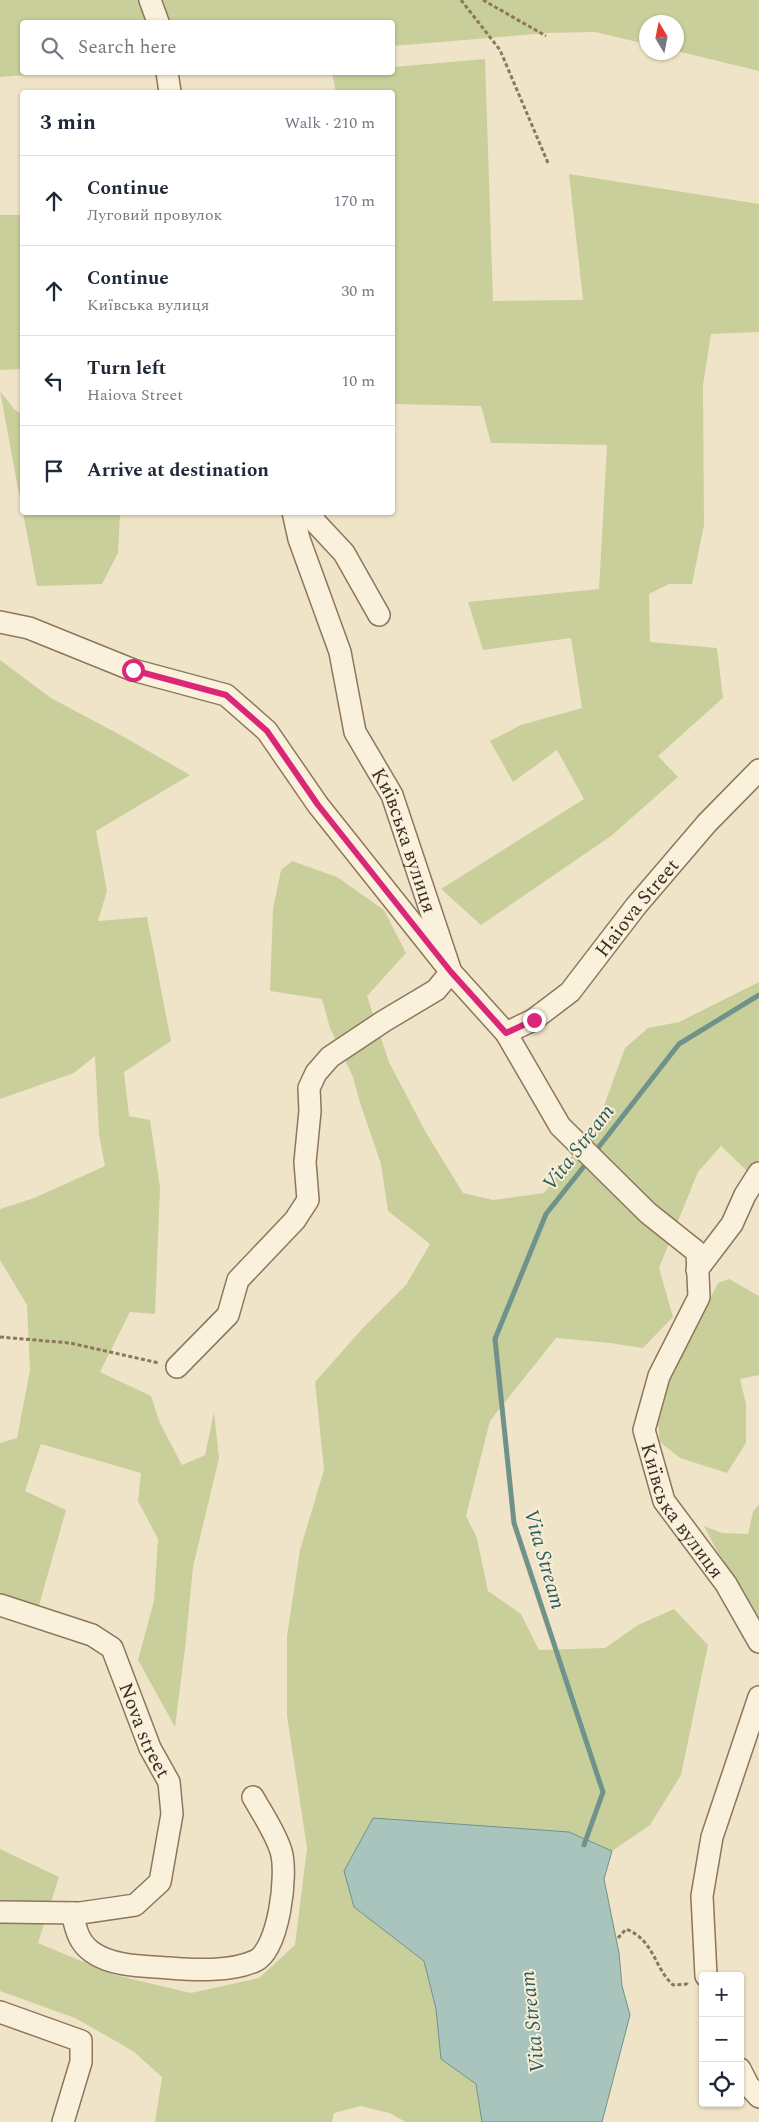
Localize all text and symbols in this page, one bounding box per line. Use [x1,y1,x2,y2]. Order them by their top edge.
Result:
north arrow [639,15,684,60]
search box [20,20,395,75]
text: Search here [78,33,177,62]
icon: search [38,34,66,62]
text: 3 min [40,107,96,139]
text: Walk · 210 m [284,111,375,135]
text: Continue [87,174,169,203]
icon: ahead [40,187,68,215]
text: 170 m [333,189,375,213]
text: Луговий провулок [87,203,223,227]
text: Continue [87,264,169,293]
icon: ahead [40,277,68,305]
text: 30 m [341,279,375,303]
text: Київська вулиця [87,293,209,317]
text: Turn left [87,354,166,383]
icon: left [40,367,68,395]
text: 10 m [341,369,375,393]
text: Haiova Street [87,383,183,407]
text: Arrive at destination [87,456,269,485]
icon: arrive [40,457,68,485]
route start [122,659,145,682]
street label: Київська вулиця [363,762,444,917]
street label: Haiova Street [588,852,687,964]
route end [523,1009,546,1032]
water label: Vita Stream [535,1097,623,1198]
street label: Київська вулиця [632,1440,731,1585]
water label: Vita Stream [515,1506,574,1613]
street label: Nova street [110,1678,178,1784]
water label: Vita Stream [512,1969,554,2075]
map controls [699,1972,744,2107]
button: + [699,1972,744,2017]
button: − [699,2017,744,2062]
button: locate [699,2062,744,2107]

